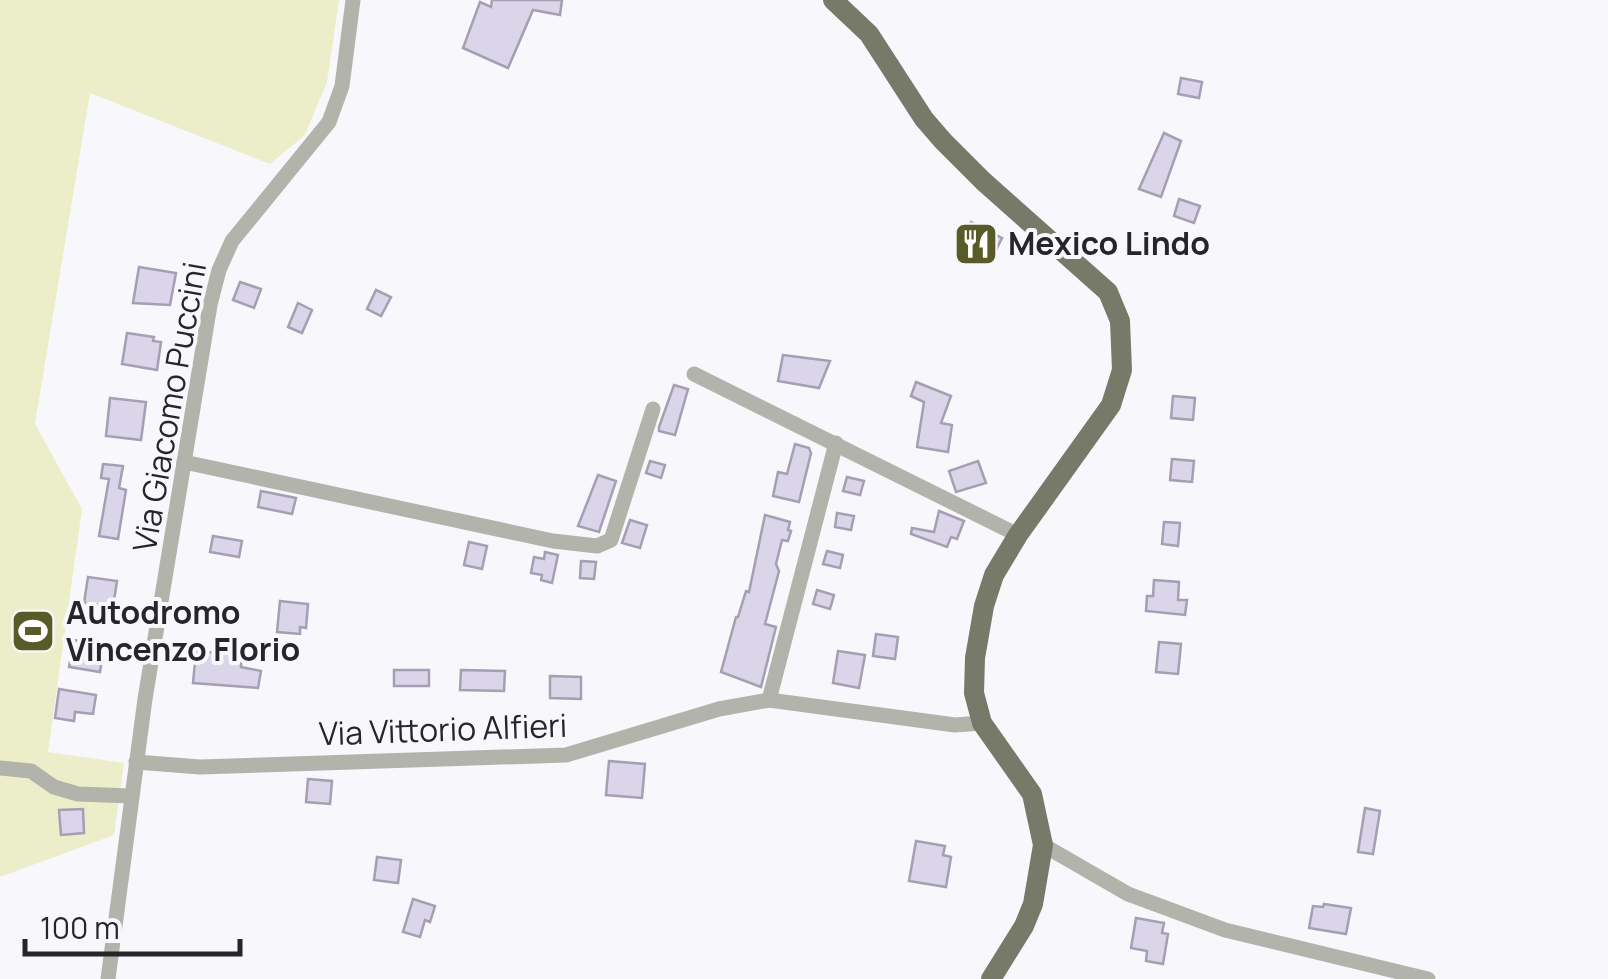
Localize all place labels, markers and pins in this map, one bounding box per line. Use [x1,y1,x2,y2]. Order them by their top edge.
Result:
restaurant icon: Mexico Lindo [953,221,999,267]
place label: Mexico Lindo [1008,221,1210,265]
place label: Autodromo Vincenzo Florio [66,590,300,671]
sports icon: Autodromo Vincenzo Florio [10,608,56,654]

